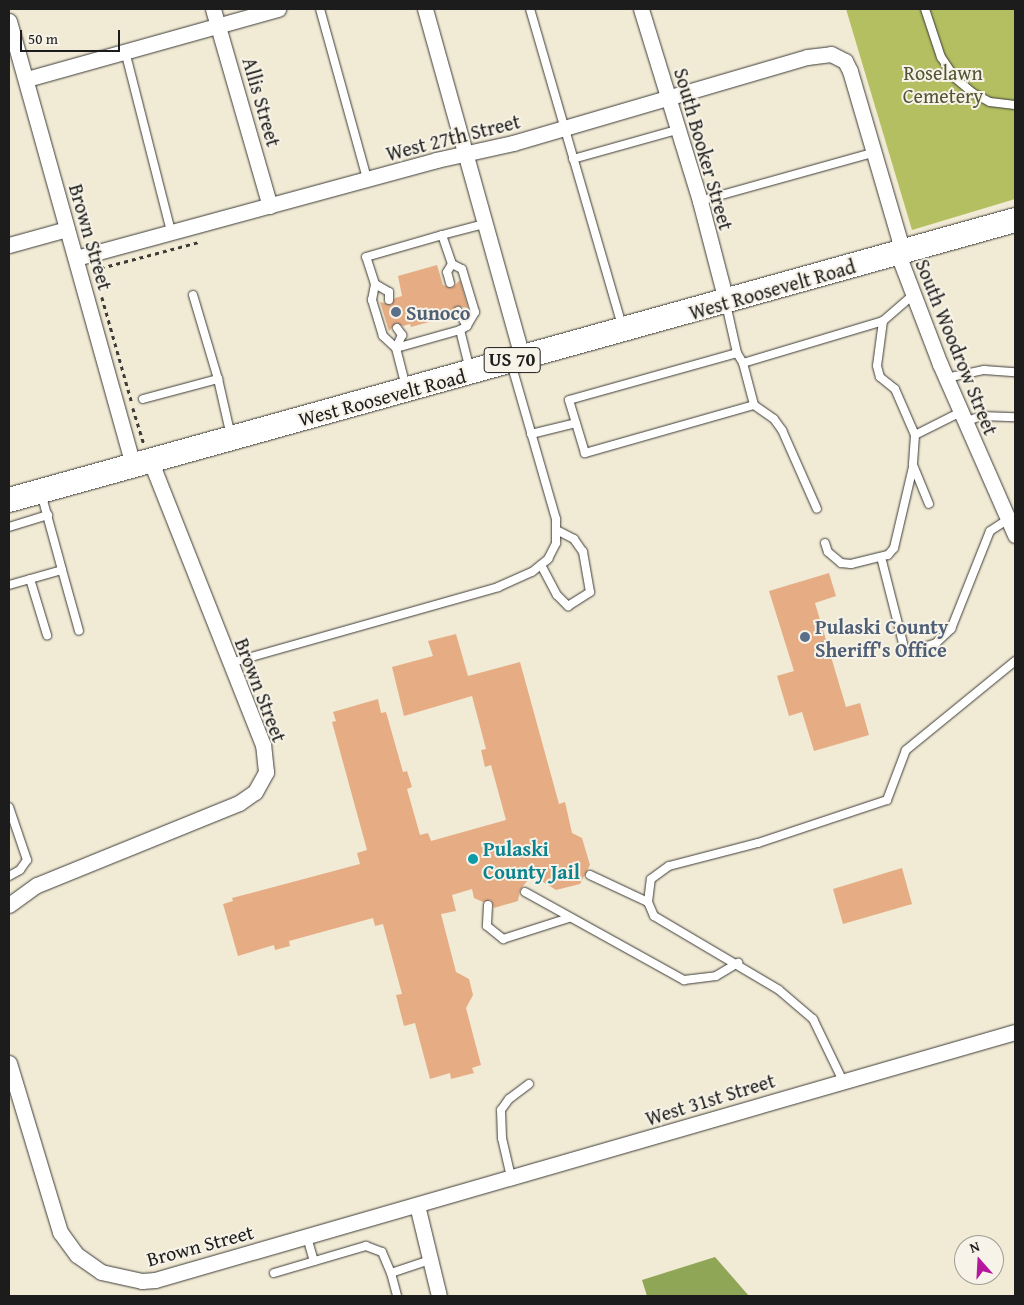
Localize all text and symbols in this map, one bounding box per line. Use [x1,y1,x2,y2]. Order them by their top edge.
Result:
scale bar [22,20,122,52]
text: 50 m [28,28,58,49]
street label: Allis Street [238,55,286,149]
park label: Roselawn Cemetery [903,60,983,107]
street label: South Booker Street [669,65,739,233]
street label: West 27th Street [383,109,523,165]
street label: Brown Street [64,181,118,293]
street label: West Roosevelt Road [686,254,858,324]
street label: South Woodrow Street [911,255,1003,439]
place label: Sunoco [406,300,470,324]
marker: Sunoco [390,306,402,318]
road number: US 70 [483,344,541,376]
street label: West Roosevelt Road [296,363,468,431]
place label: Pulaski County Sheriff's Office [815,614,948,661]
marker: Pulaski County Sheriff's Office [799,631,811,643]
street label: Brown Street [230,635,292,745]
place label: Pulaski County Jail [483,836,580,883]
marker: Pulaski County Jail [467,853,479,865]
street label: West 31st Street [642,1068,778,1130]
street label: Brown Street [144,1219,256,1271]
north arrow [954,1235,1004,1285]
text: N [967,1236,982,1258]

